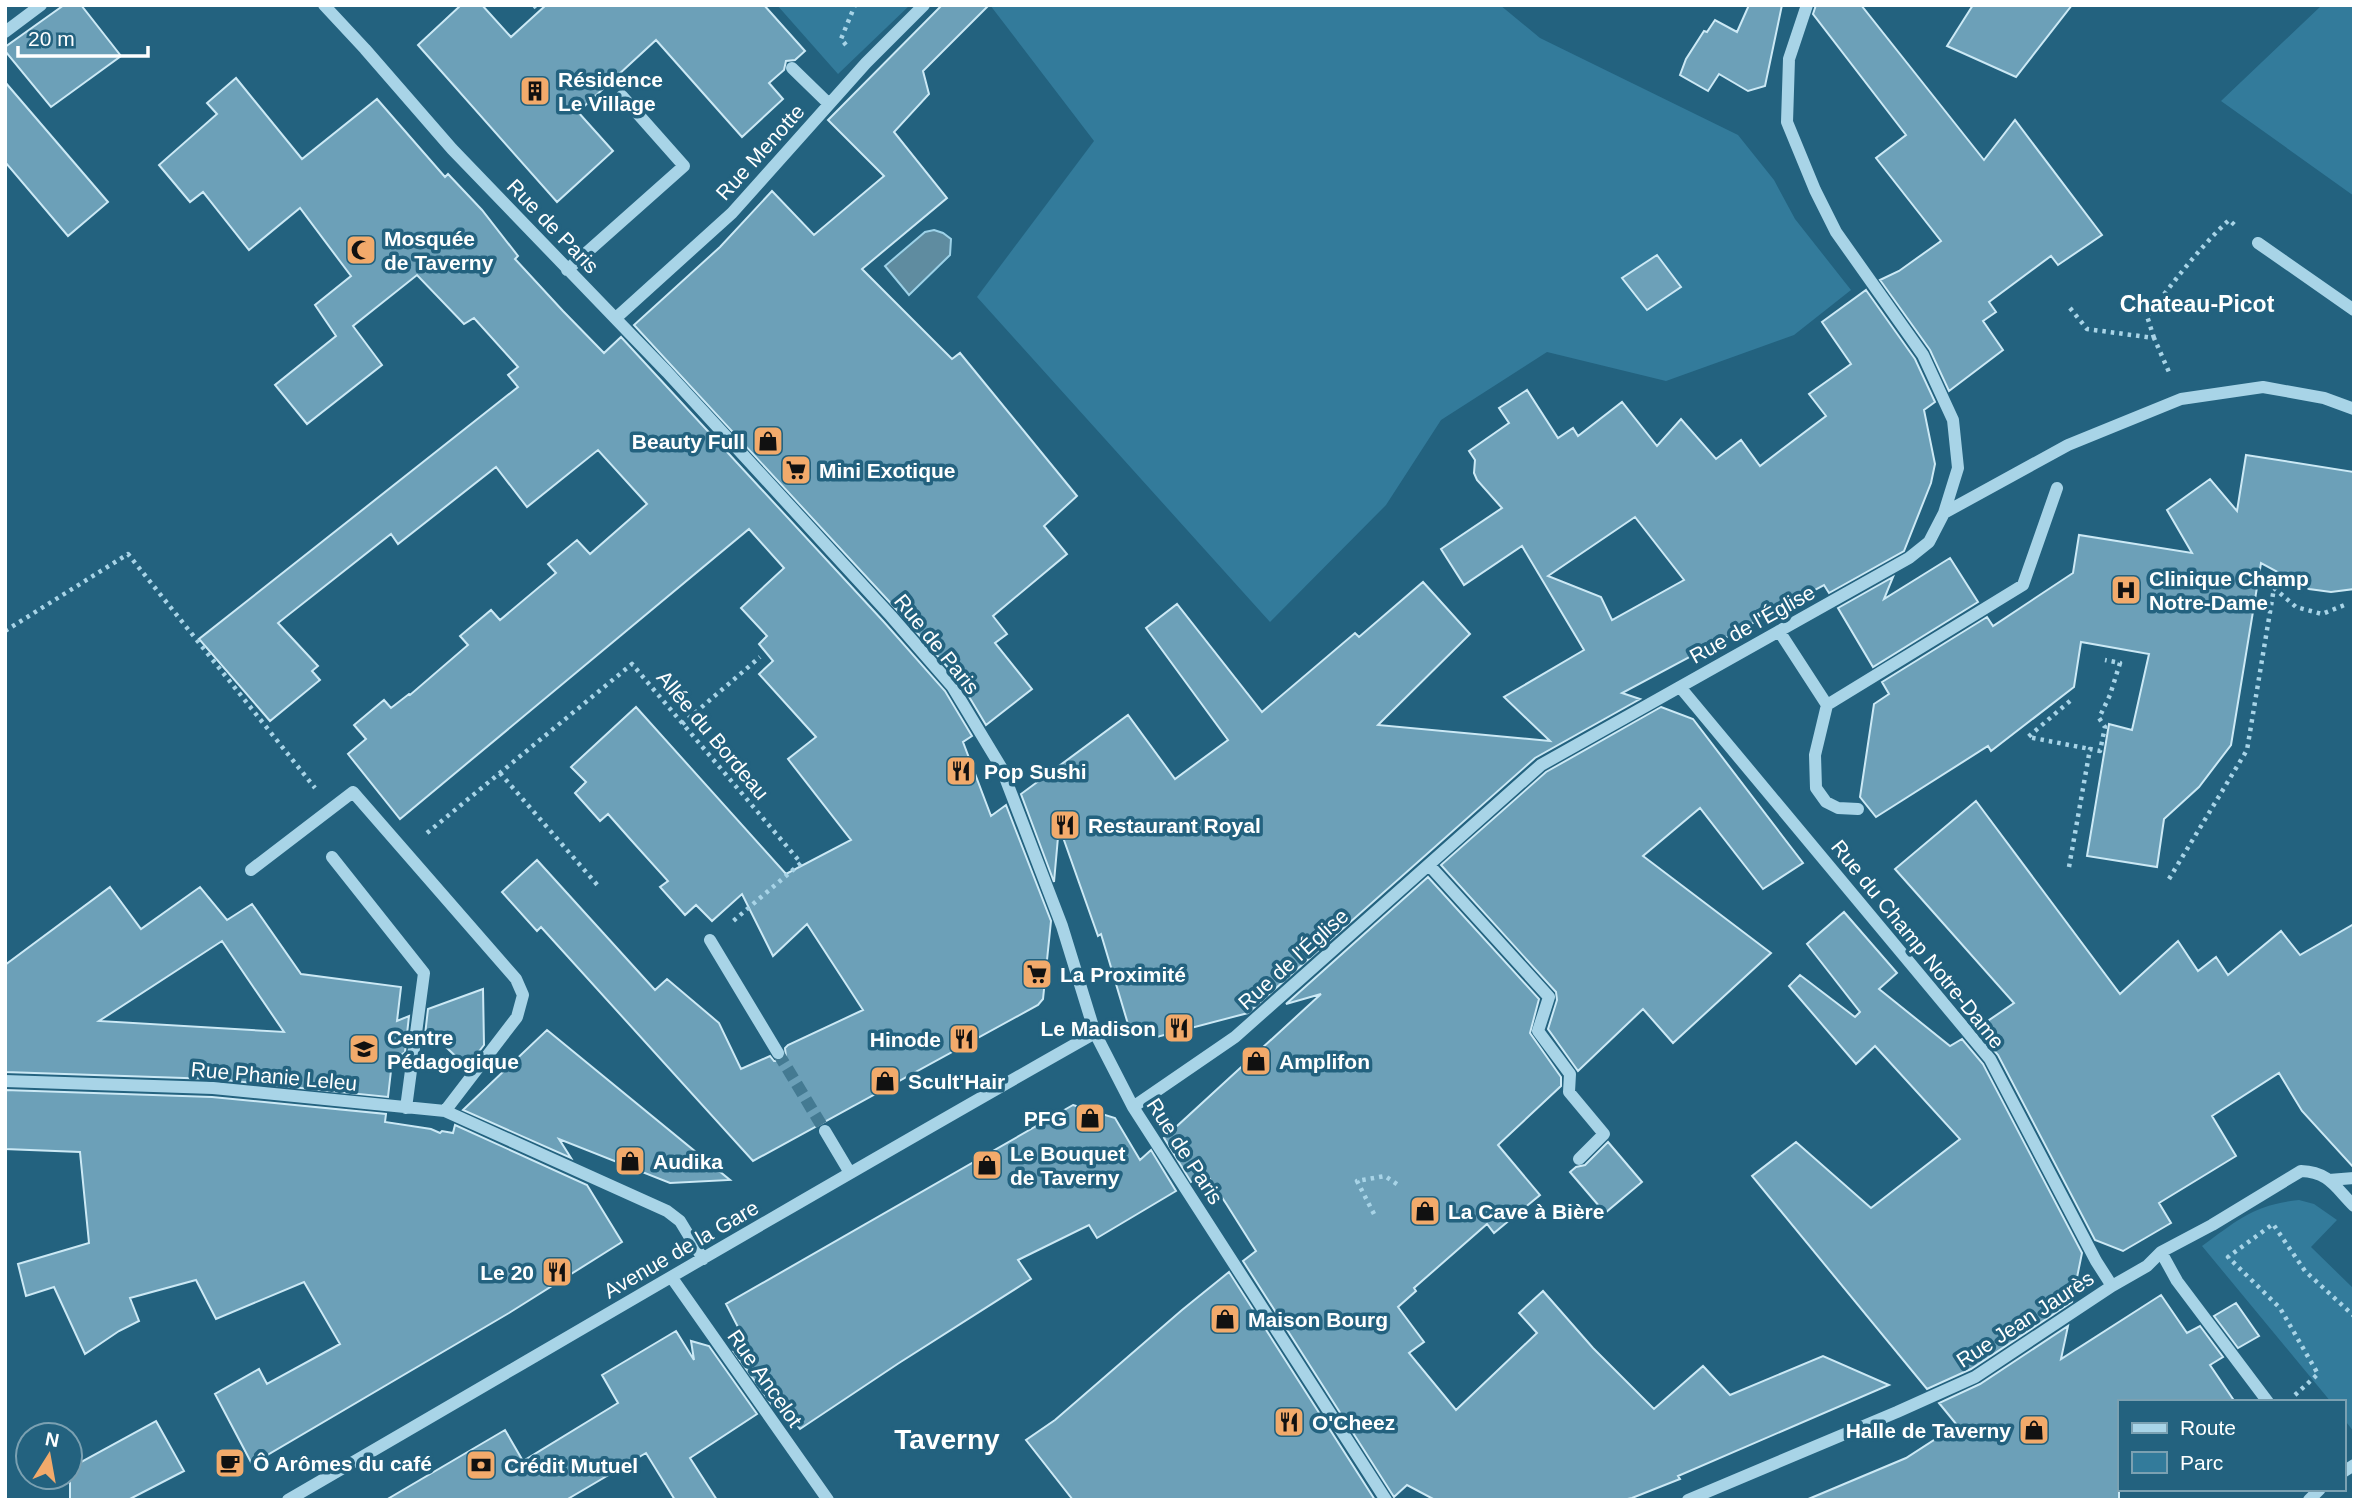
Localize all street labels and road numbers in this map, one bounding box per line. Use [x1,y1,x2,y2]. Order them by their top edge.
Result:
street label: Rue Menotte [711,100,809,204]
street label: Rue de Paris [503,174,603,278]
street label: Rue de l'Église [1685,580,1819,668]
street label: Rue de Paris [890,590,984,698]
street label: Allée du Bordeau [652,666,774,804]
street label: Rue du Champ Notre-Dame [1827,835,2009,1053]
street label: Rue de l'Église [1233,904,1353,1014]
street label: Rue Phanie Leleu [190,1057,358,1095]
street label: Rue de Paris [1142,1094,1228,1208]
street label: Avenue de la Gare [600,1195,762,1303]
street label: Rue Jean Jaurès [1952,1266,2098,1372]
street label: Rue Ancelot [723,1325,807,1431]

